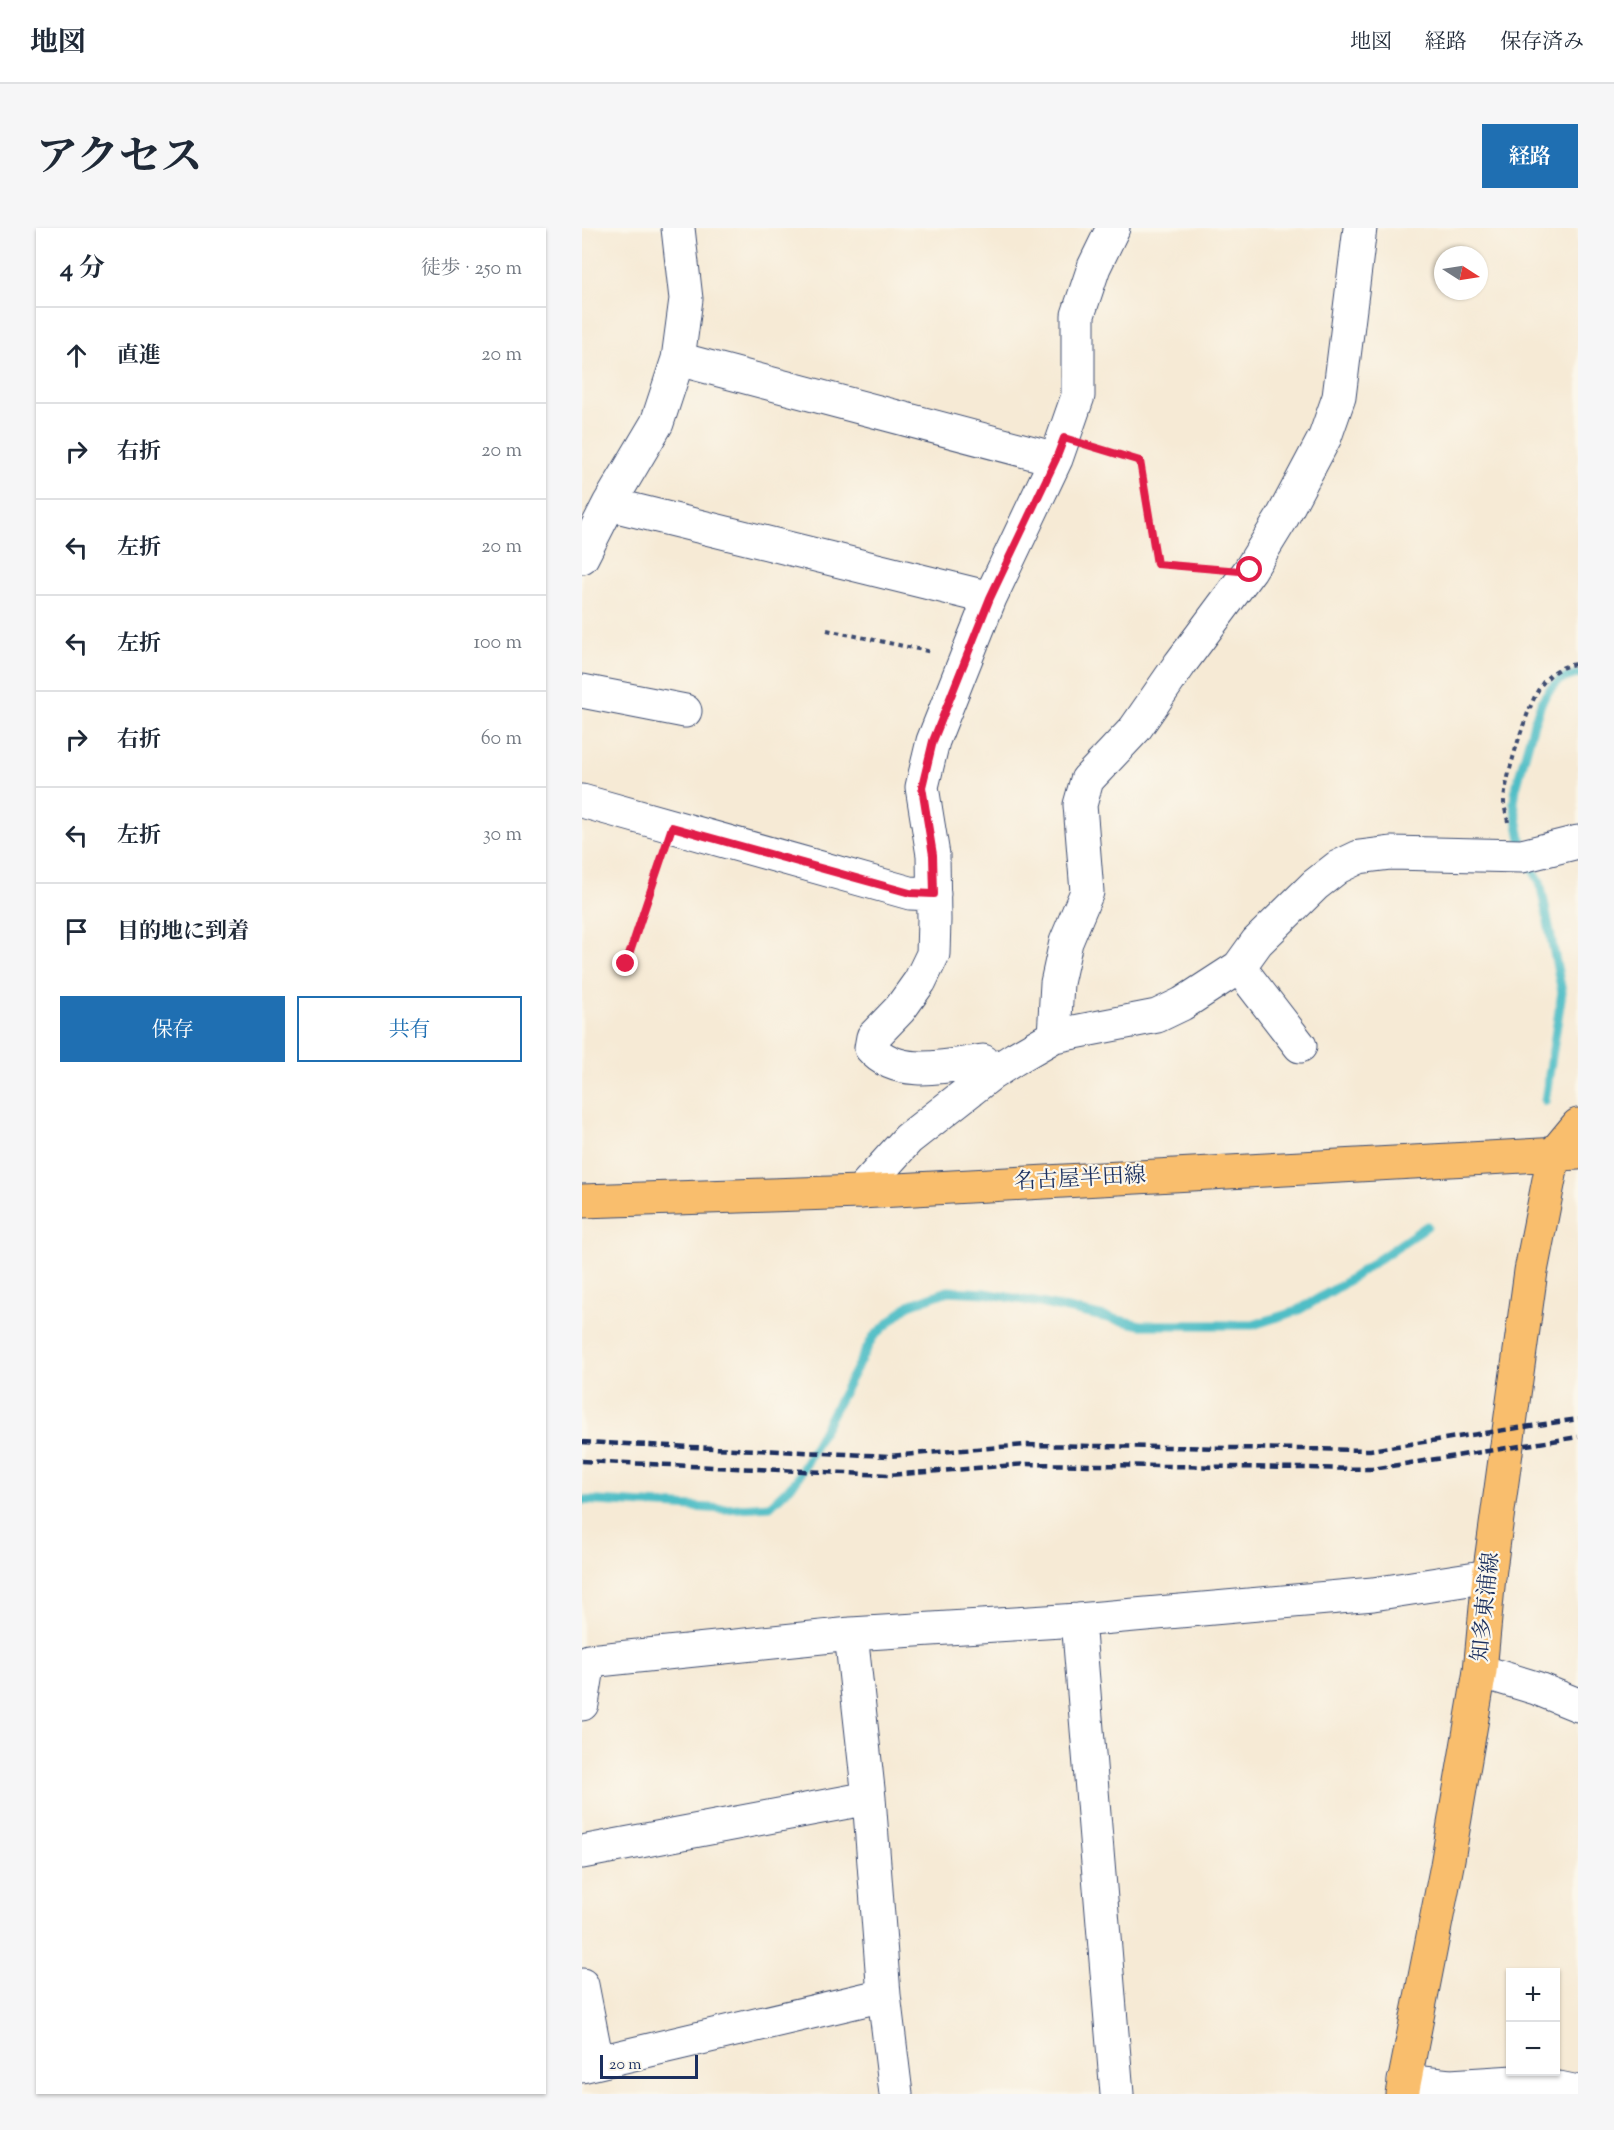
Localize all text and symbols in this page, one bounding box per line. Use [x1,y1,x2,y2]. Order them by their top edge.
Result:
text: 地図 [30,24,86,64]
text: 地図 [1350,28,1392,58]
text: 経路 [1425,28,1467,58]
text: 保存済み [1500,28,1584,58]
button: 経路 [1482,124,1578,188]
text: アクセス [36,130,203,190]
north arrow [1434,246,1488,300]
text: 4 分 [60,251,105,288]
text: 徒歩 · 250 m [421,255,522,284]
icon: ahead [60,339,93,372]
text: 直進 [117,341,161,373]
text: 20 m [481,341,522,370]
icon: right [60,435,93,468]
text: 右折 [117,437,161,469]
text: 20 m [481,437,522,466]
icon: left [60,531,93,564]
text: 左折 [117,533,161,565]
text: 20 m [481,533,522,562]
route start [1236,556,1262,582]
icon: left [60,627,93,660]
text: 左折 [117,629,161,661]
text: 100 m [473,629,522,658]
icon: right [60,723,93,756]
text: 右折 [117,725,161,757]
text: 60 m [481,725,522,754]
icon: left [60,819,93,852]
text: 左折 [117,821,161,853]
text: 30 m [483,821,522,850]
icon: arrive [60,915,93,948]
text: 目的地に到着 [117,917,249,949]
route end [612,950,638,976]
button: 保存 [60,996,285,1062]
button: 共有 [297,996,522,1062]
street label: 名古屋半田線 [1013,1161,1147,1199]
street label: 知多東浦線 [1465,1551,1509,1663]
map controls [1506,1968,1560,2076]
button: + [1506,1968,1560,2022]
button: − [1506,2022,1560,2076]
scale bar [600,2052,698,2080]
text: 20 m [609,2054,642,2077]

